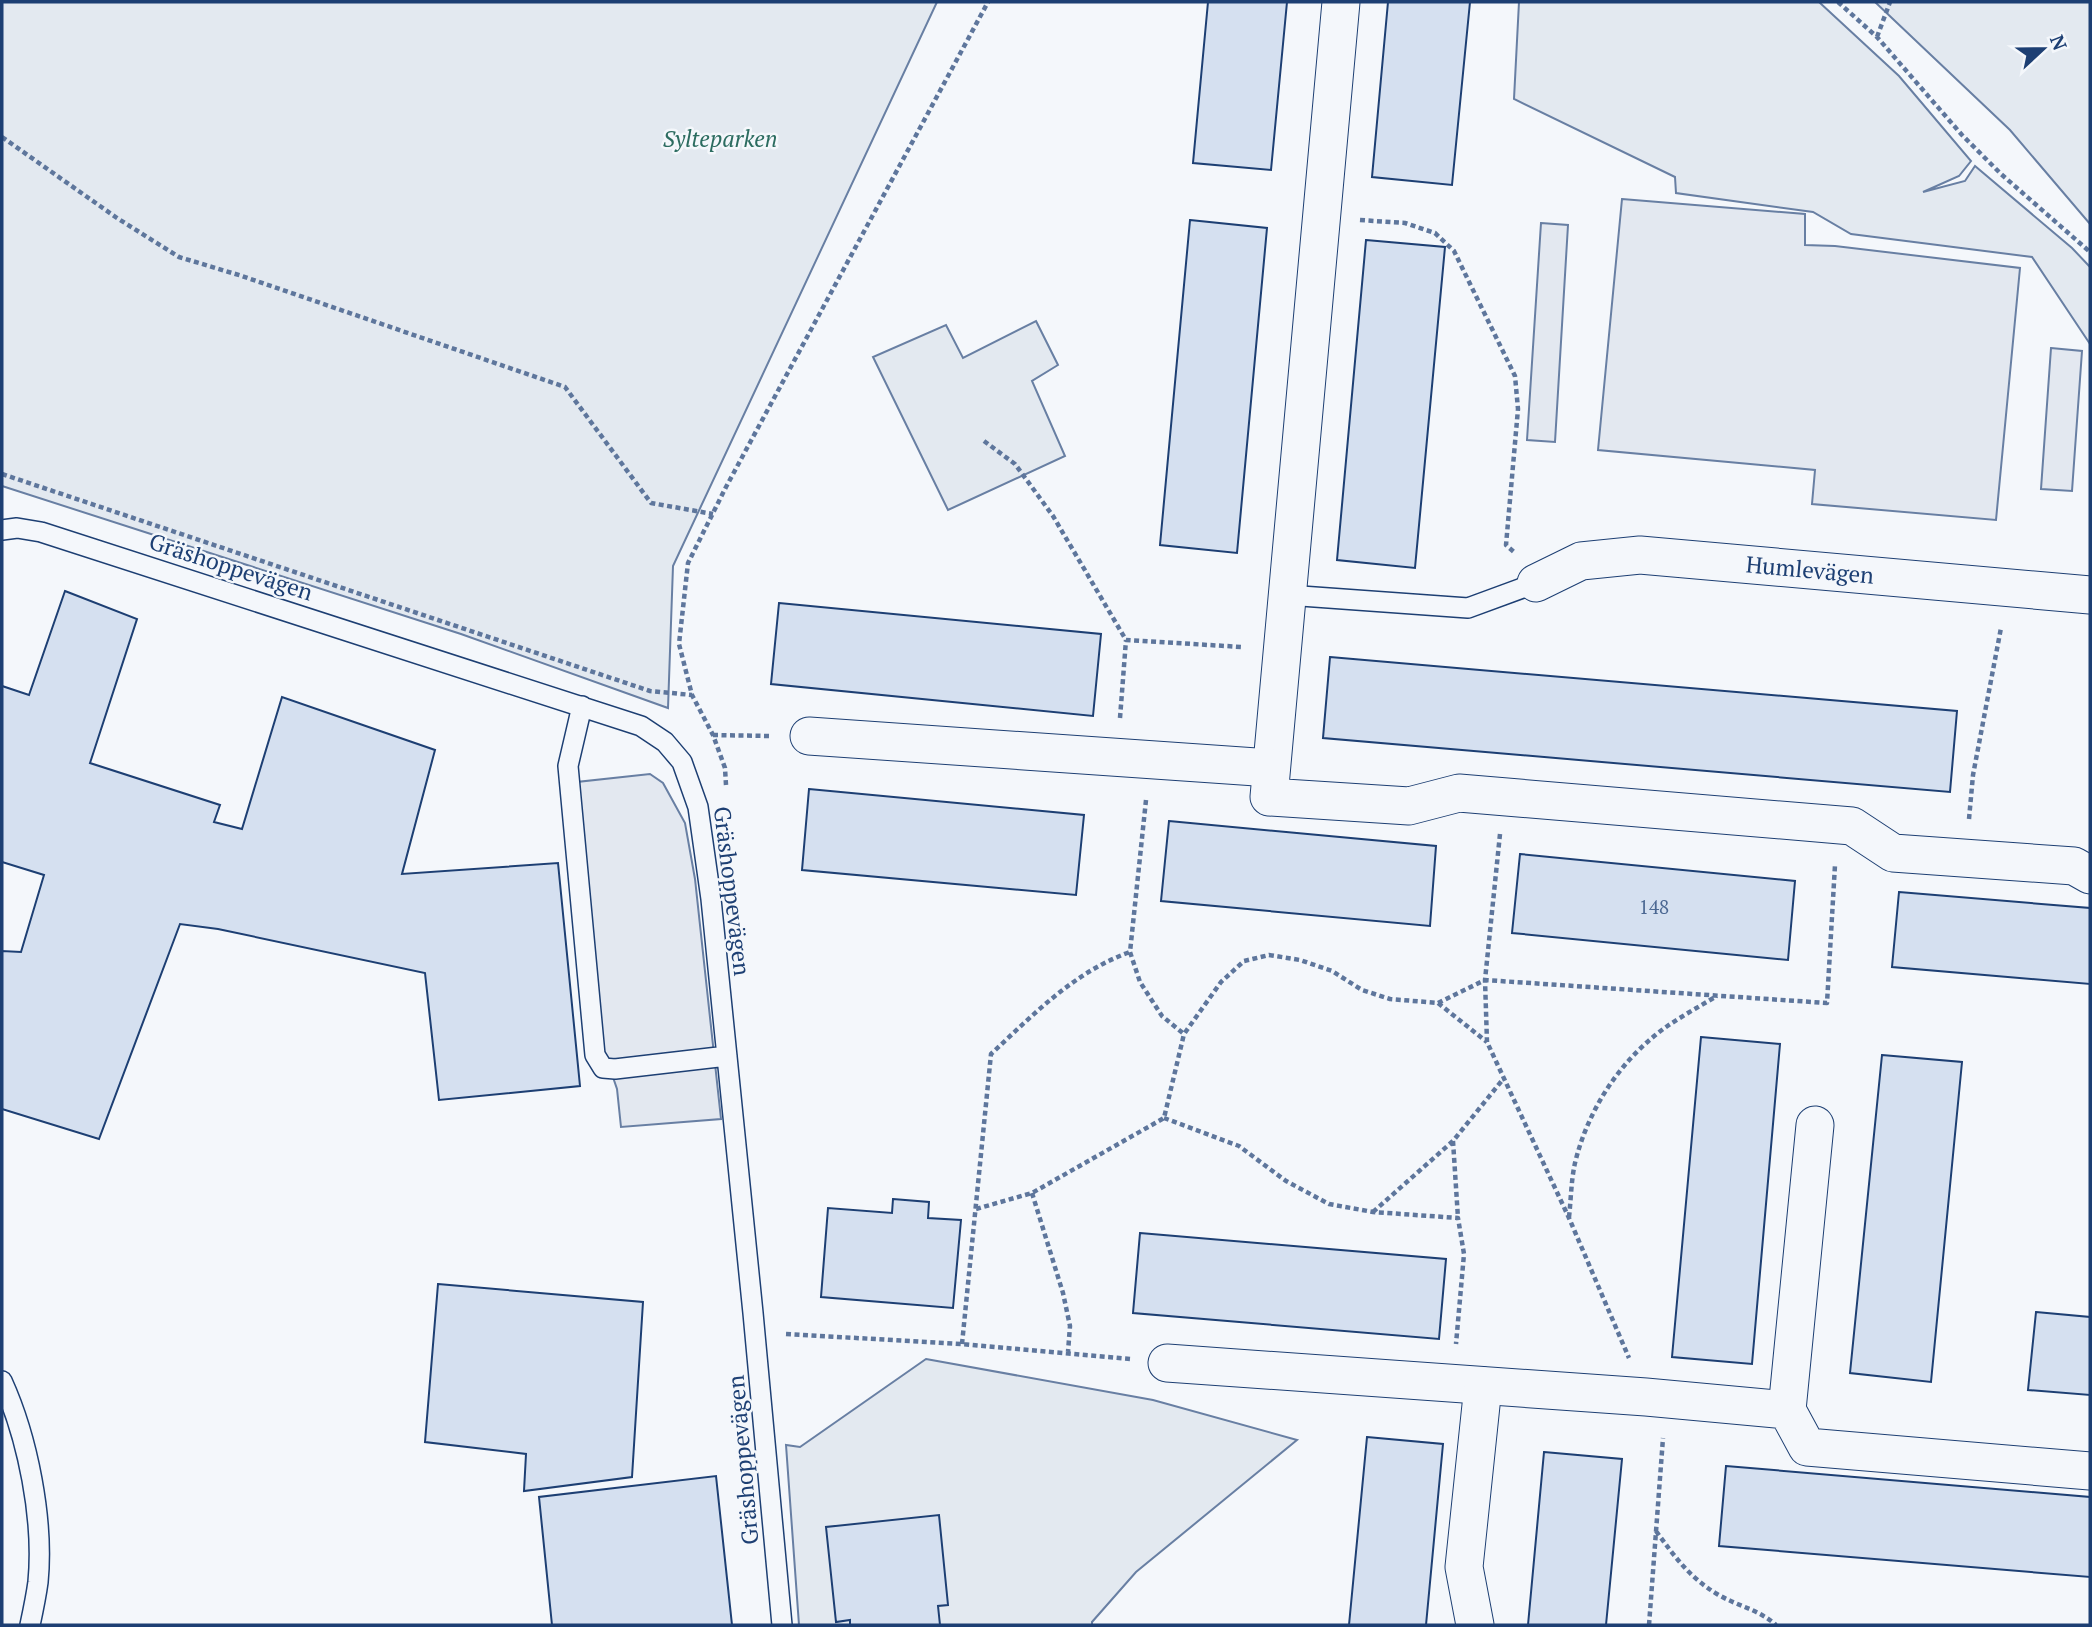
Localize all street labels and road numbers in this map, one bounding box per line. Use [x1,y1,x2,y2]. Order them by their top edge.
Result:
street label: Gräshoppevägen [145,525,317,608]
street label: Humlevägen [1745,548,1876,591]
street label: Gräshoppevägen [707,805,758,978]
street label: Gräshoppevägen [720,1374,765,1546]

